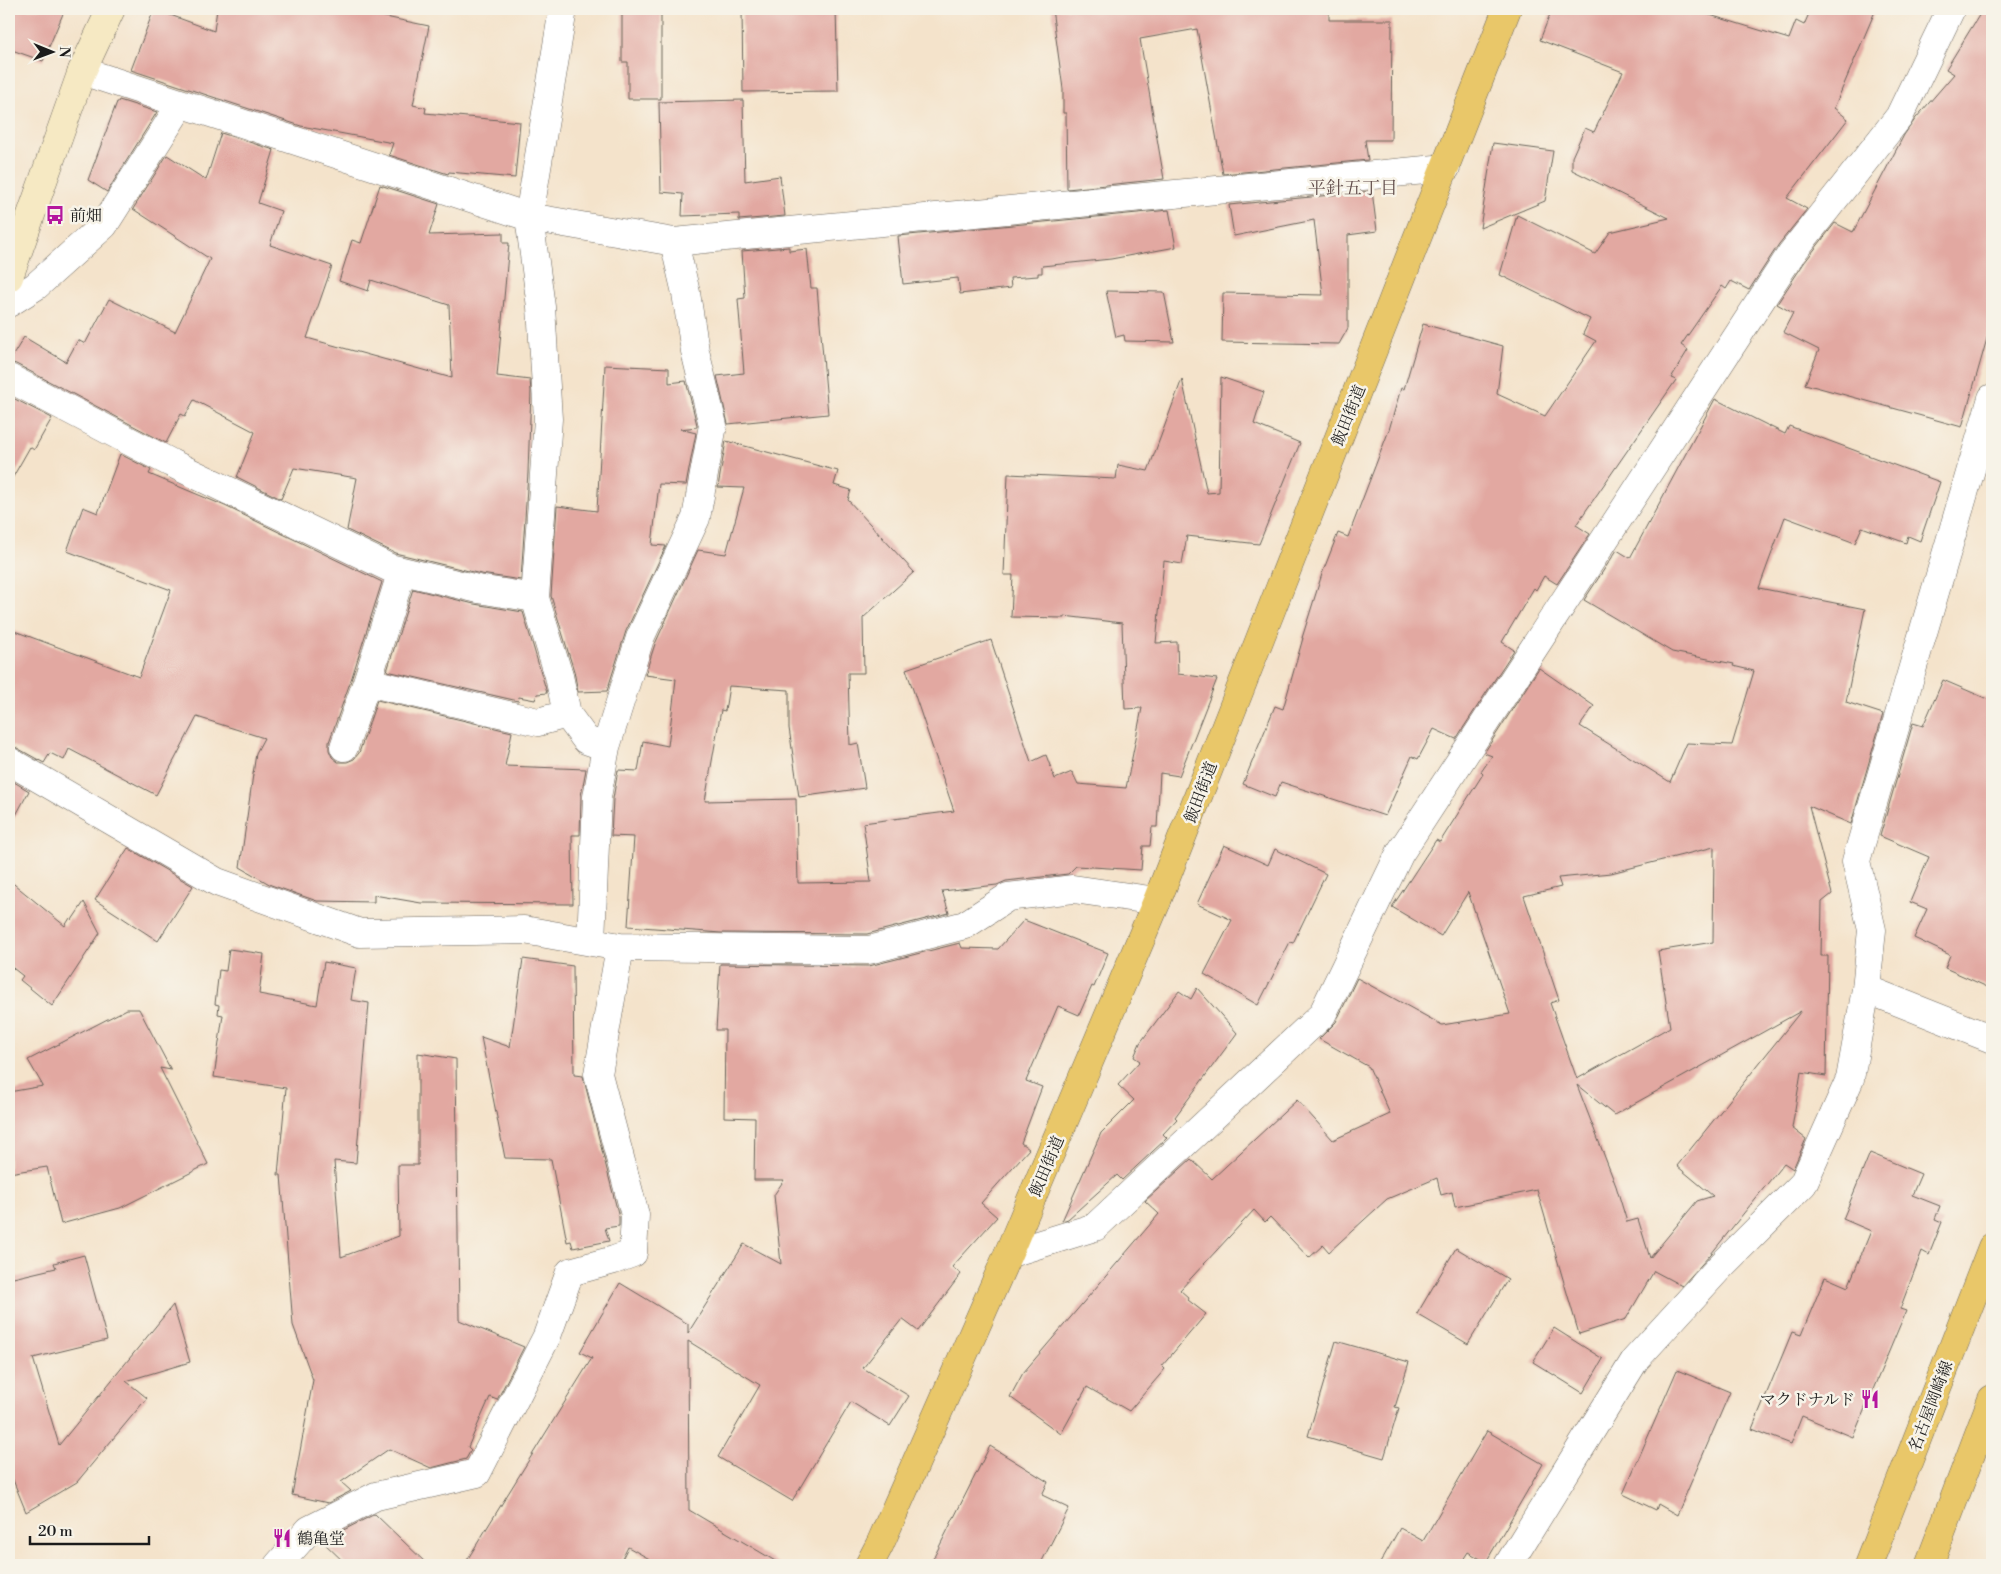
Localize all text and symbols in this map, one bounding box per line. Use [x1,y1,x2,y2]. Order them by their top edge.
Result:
north arrow [28,28,78,78]
text: N [55,47,73,58]
district label: 平針五丁目 [1308,177,1398,200]
bus stop icon: 前畑 [44,204,66,226]
place label: 前畑 [70,206,102,226]
street label: 飯田街道 [1328,382,1370,449]
street label: 飯田街道 [1180,759,1222,826]
street label: 飯田街道 [1025,1133,1069,1200]
street label: 名古屋岡崎線 [1904,1358,1957,1455]
restaurant icon: マクドナルド [1859,1388,1881,1410]
place label: マクドナルド [1760,1390,1855,1410]
scale bar [30,1514,149,1546]
text: 20 m [38,1522,73,1541]
restaurant icon: 鶴亀堂 [271,1527,293,1549]
place label: 鶴亀堂 [297,1529,345,1549]

